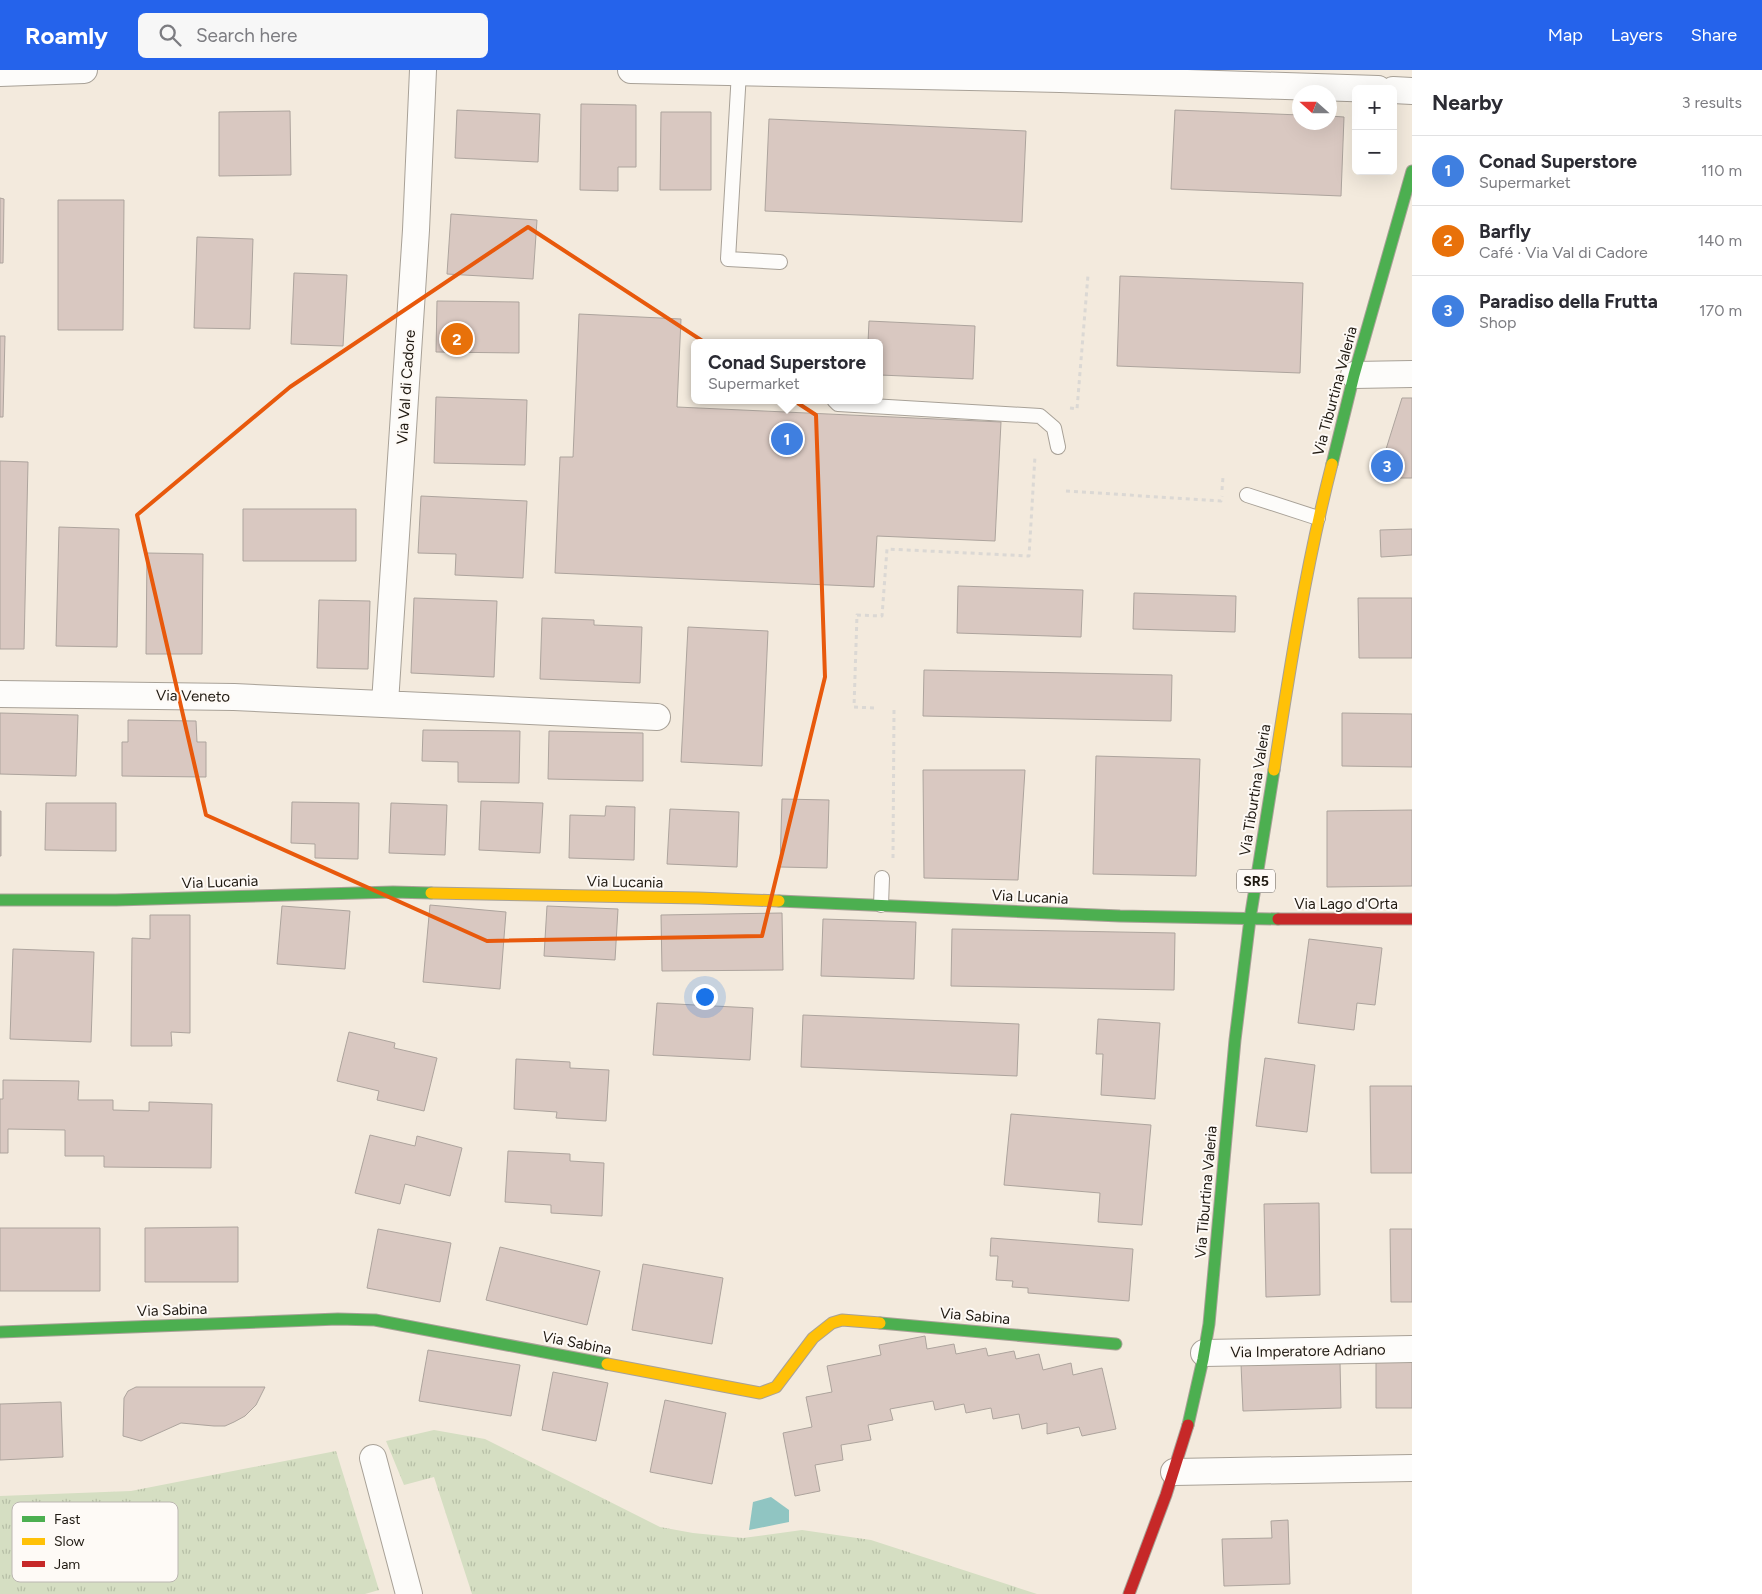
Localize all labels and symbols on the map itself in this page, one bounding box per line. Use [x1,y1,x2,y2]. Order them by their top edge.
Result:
north arrow [1292,85,1337,130]
pin: 2 [441,320,473,358]
street label: Via Tiburtina Valeria [1309,324,1361,458]
street label: Via Val di Cadore [393,329,419,445]
pin: 1 [771,420,803,458]
pin: 3 [1371,447,1403,485]
street label: Via Veneto [156,686,231,706]
street label: Via Tiburtina Valeria [1236,723,1274,857]
road number: SR5 [1237,869,1275,892]
street label: Via Lucania [181,872,259,892]
street label: Via Lucania [587,872,663,892]
street label: Via Lucania [991,886,1069,908]
street label: Via Lago d'Orta [1294,895,1398,913]
your location [692,984,718,1010]
street label: Via Tiburtina Valeria [1191,1125,1221,1259]
street label: Via Sabina [137,1300,207,1320]
street label: Via Sabina [939,1304,1011,1328]
street label: Via Sabina [541,1327,613,1359]
street label: Via Imperatore Adriano [1230,1341,1386,1361]
legend [12,1502,178,1582]
text: Fast [54,1511,80,1528]
text: Slow [54,1533,85,1550]
text: Jam [54,1556,80,1573]

